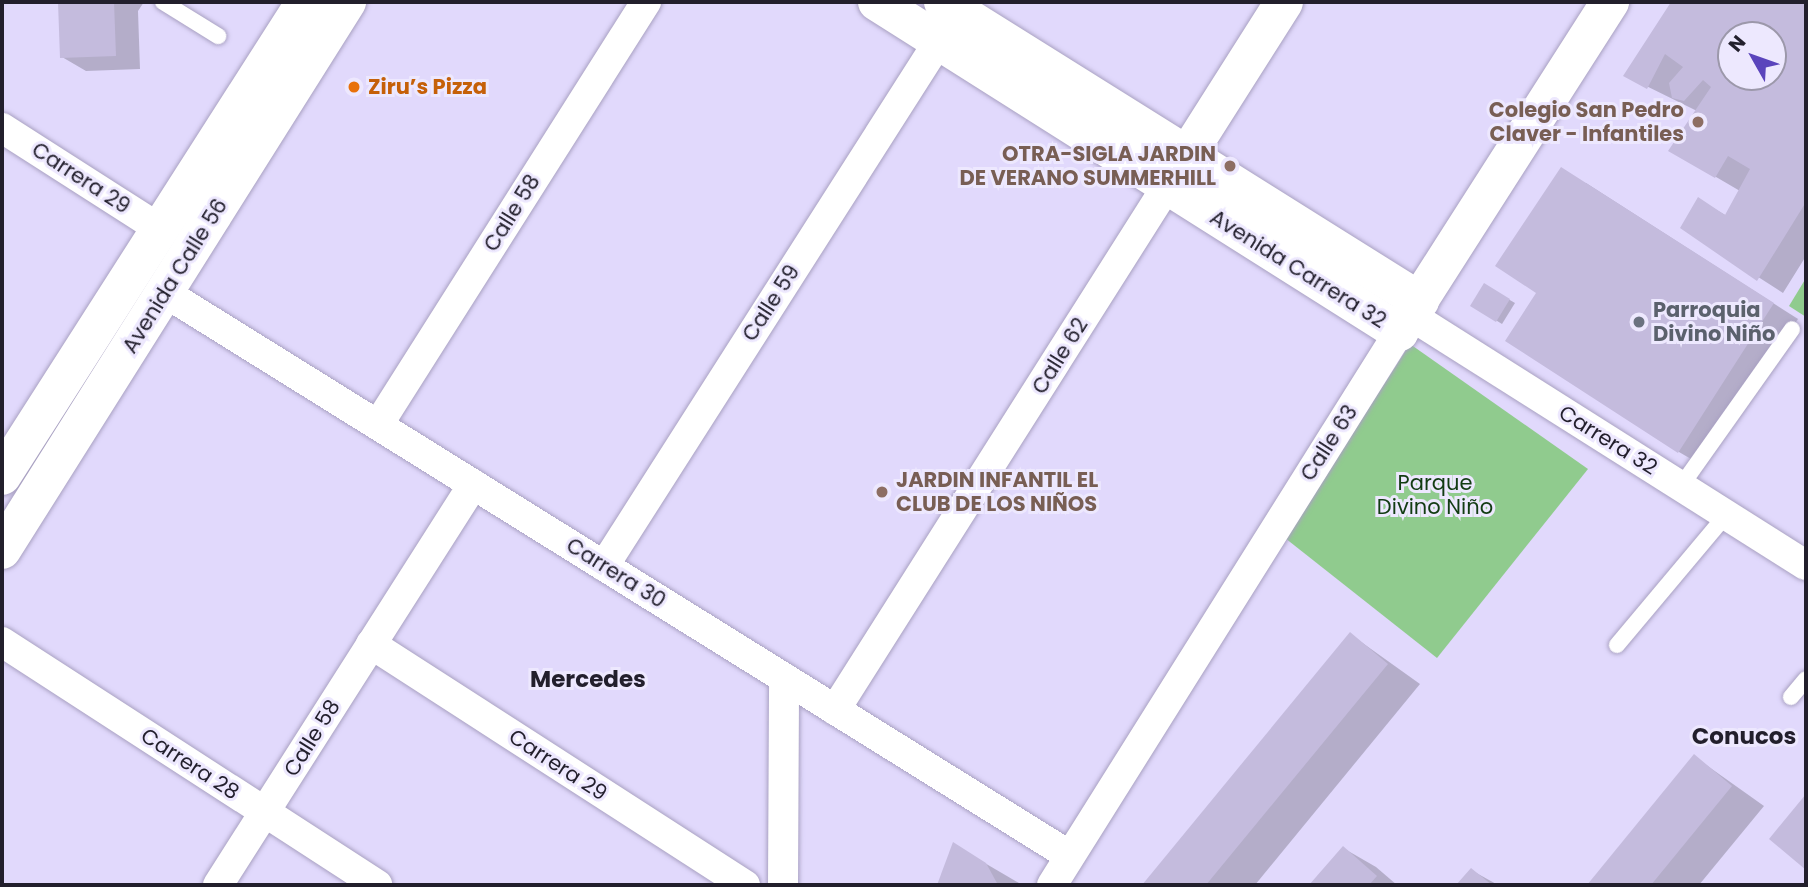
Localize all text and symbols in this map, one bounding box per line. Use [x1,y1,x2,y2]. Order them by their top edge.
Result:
north arrow [1717,21,1787,91]
text: N [1722,29,1752,58]
place label: Ziru’s Pizza [368,74,487,100]
marker: Ziru’s Pizza [346,79,362,95]
place label: Colegio San Pedro Claver - Infantiles [1489,97,1684,147]
marker: Colegio San Pedro Claver - Infantiles [1690,114,1706,130]
street label: Carrera 29 [27,137,135,219]
place label: OTRA-SIGLA JARDIN DE VERANO SUMMERHILL [959,141,1216,191]
marker: OTRA-SIGLA JARDIN DE VERANO SUMMERHILL [1222,158,1238,174]
street label: Calle 58 [479,170,545,256]
street label: Avenida Calle 56 [117,194,233,358]
street label: Avenida Carrera 32 [1205,205,1391,333]
street label: Calle 59 [737,260,805,346]
place label: Parroquia Divino Niño [1653,297,1775,347]
street label: Calle 62 [1027,313,1093,399]
marker: Parroquia Divino Niño [1631,314,1647,330]
street label: Calle 63 [1295,400,1363,486]
street label: Carrera 32 [1554,400,1662,480]
place label: JARDIN INFANTIL EL CLUB DE LOS NIÑOS [896,467,1098,517]
park label: Parque Divino Niño [1377,470,1493,520]
marker: JARDIN INFANTIL EL CLUB DE LOS NIÑOS [874,484,890,500]
street label: Carrera 30 [562,533,670,613]
district label: Mercedes [530,665,646,693]
street label: Calle 58 [279,695,345,781]
district label: Conucos [1692,722,1796,750]
street label: Carrera 28 [136,723,244,805]
street label: Carrera 29 [504,724,612,806]

